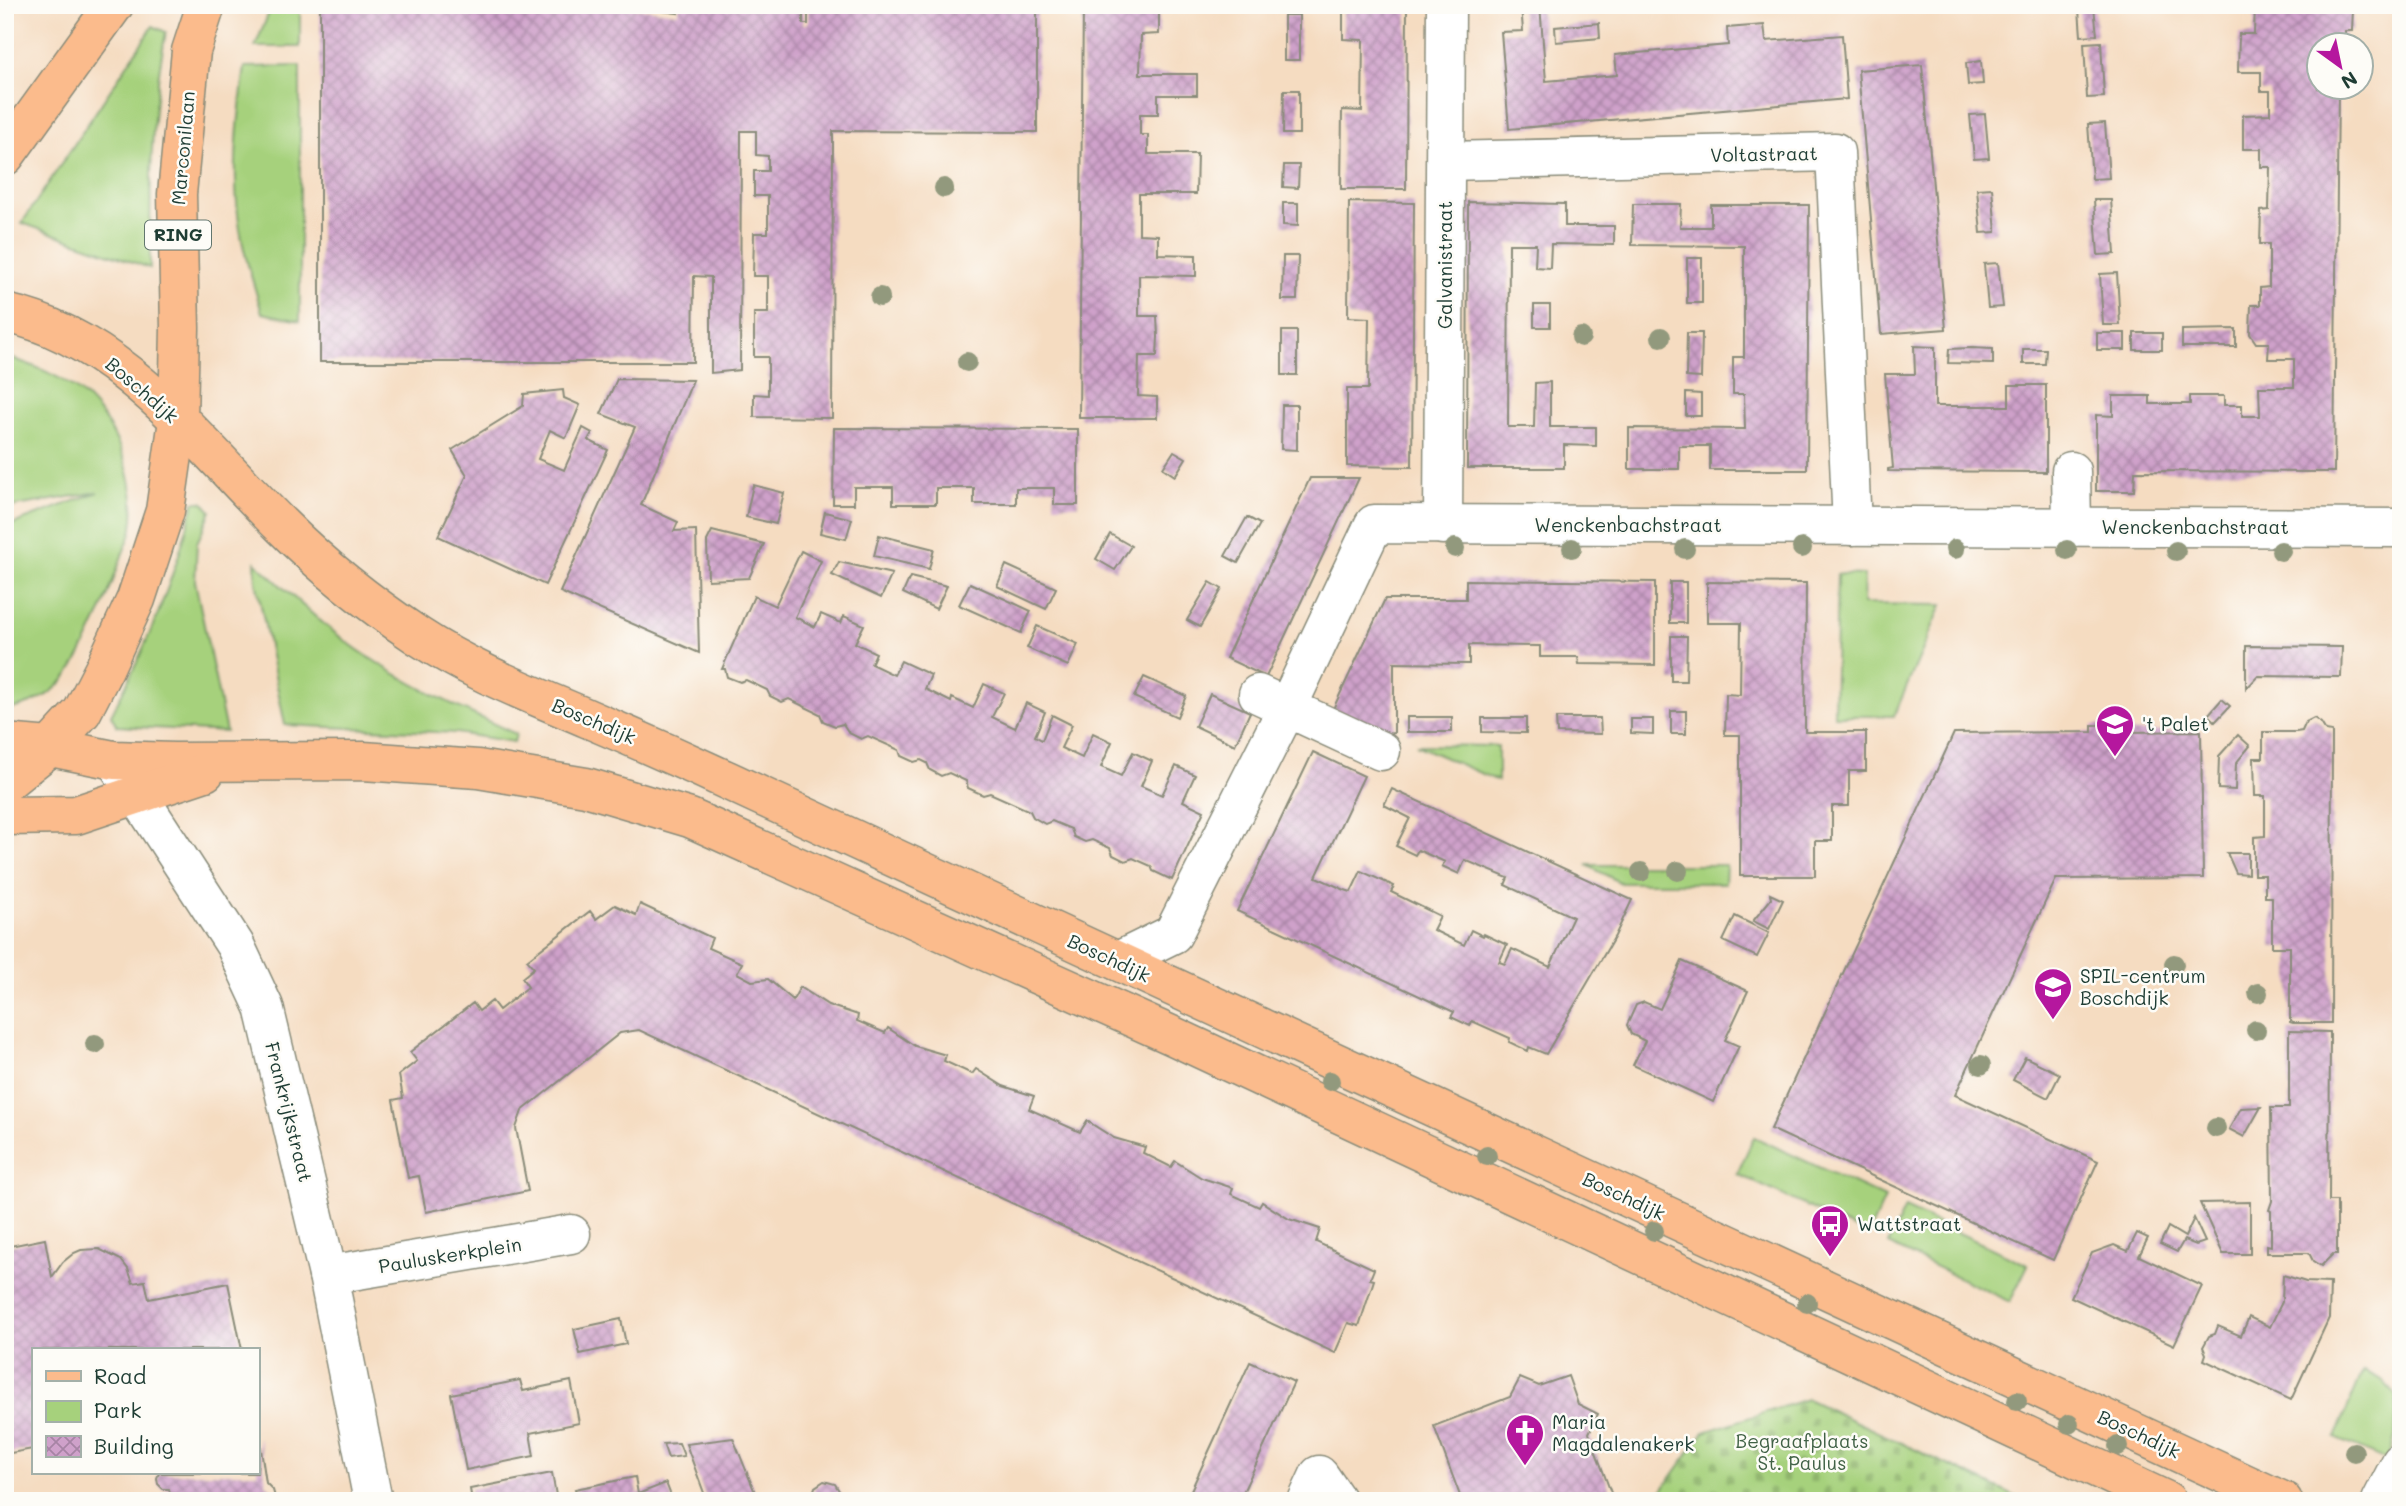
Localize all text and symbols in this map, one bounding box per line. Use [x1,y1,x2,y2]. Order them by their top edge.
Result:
north arrow [2304,32,2374,102]
text: N [2337,66,2362,95]
street label: Marconilaan [165,90,200,206]
street label: Voltastraat [1710,140,1818,167]
street label: Galvanistraat [1432,201,1457,329]
road number: RING [145,220,211,249]
street label: Boschdijk [101,351,184,428]
street label: Wenckenbachstraat [1534,512,1722,537]
street label: Wenckenbachstraat [2101,514,2289,539]
street label: Boschdijk [549,692,640,749]
school or university icon: 't Palet [2094,703,2136,758]
place label: 't Palet [2142,711,2209,736]
street label: Boschdijk [1064,928,1155,988]
place label: SPIL-centrum Boschdijk [2080,963,2206,1010]
school or university icon: SPIL-centrum Boschdijk [2032,966,2074,1021]
street label: Frankrijkstraat [260,1039,319,1185]
street label: Boschdijk [1579,1166,1670,1226]
bus stop icon: Wattstraat [1809,1203,1851,1258]
place label: Wattstraat [1857,1211,1961,1236]
street label: Pauluskerkplein [377,1231,523,1278]
legend [32,1348,259,1474]
text: Road [94,1362,146,1389]
text: Park [94,1396,142,1423]
street label: Boschdijk [2094,1404,2185,1464]
place label: Maria Magdalenakerk [1552,1409,1694,1456]
church icon: Maria Magdalenakerk [1504,1412,1546,1467]
park label: Begraafplaats St. Paulus [1736,1428,1868,1475]
text: Building [94,1432,174,1459]

